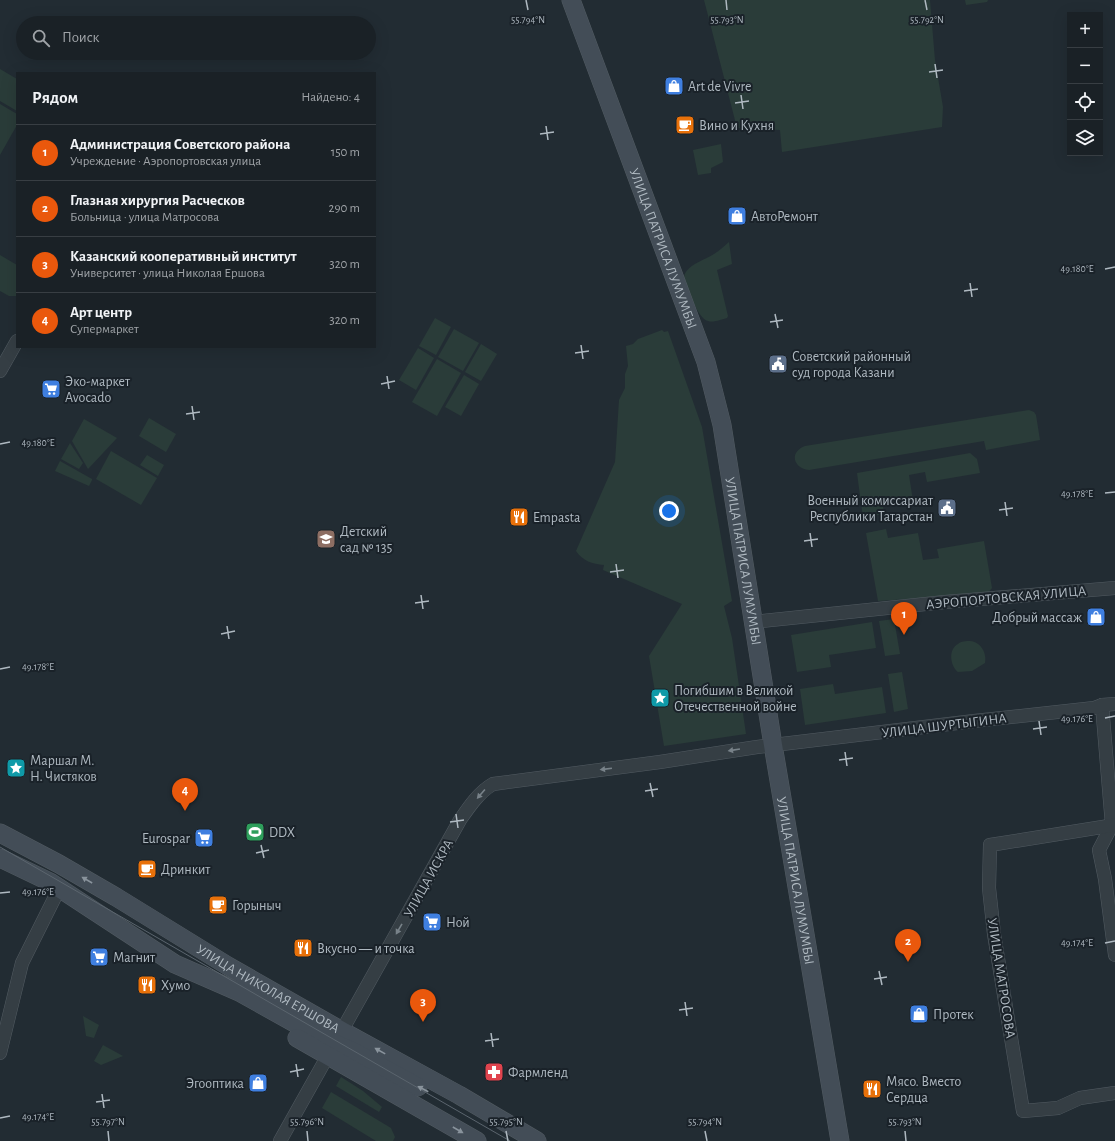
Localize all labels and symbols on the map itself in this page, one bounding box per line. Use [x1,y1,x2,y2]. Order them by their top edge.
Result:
text: 55.794°N [511,15,545,25]
text: 55.793°N [710,15,744,25]
text: 55.792°N [910,15,944,25]
shop icon: Art de Vivre [663,75,685,97]
place label: Art de Vivre [688,80,751,94]
cafe icon: Вино и Кухня [674,114,696,136]
place label: Вино и Кухня [699,119,774,133]
street label: УЛИЦА ПАТРИСА ЛУМУМБЫ [626,166,699,331]
shop icon: АвтоРемонт [726,205,748,227]
place label: АвтоРемонт [751,210,819,224]
text: 49.180°E [1060,264,1094,274]
place label: Советский районный суд города Казани [792,350,911,380]
public building icon: Советский районный суд города Казани [767,353,789,375]
place label: Эко-маркет Avocado [65,375,131,405]
supermarket icon: Эко-маркет Avocado [40,378,62,400]
text: 49.180°E [21,438,55,448]
street label: УЛИЦА ПАТРИСА ЛУМУМБЫ [722,476,763,646]
text: 49.178°E [1061,489,1093,499]
place label: Военный комиссариат Республики Татарстан [807,494,934,524]
public building icon: Военный комиссариат Республики Татарстан [936,497,958,519]
your location [659,501,679,521]
restaurant icon: Empasta [508,506,530,528]
place label: Empasta [533,511,581,525]
place label: Детский сад № 135 [340,525,392,555]
school or university icon: Детский сад № 135 [315,528,337,550]
street label: АЭРОПОРТОВСКАЯ УЛИЦА [925,584,1087,612]
pin: 1 [891,602,917,635]
shop icon: Добрый массаж [1085,606,1107,628]
place label: Добрый массаж [992,611,1082,625]
text: 49.178°E [22,662,54,672]
place label: Погибшим в Великой Отечественной войне [674,684,797,714]
place icon: Погибшим в Великой Отечественной войне [649,687,671,709]
street label: УЛИЦА ШУРТЫГИНА [881,711,1007,741]
text: 49.176°E [1061,714,1093,724]
one-way arrow [728,747,741,753]
place label: Маршал М. Н. Чистяков [30,754,97,784]
place icon: Маршал М. Н. Чистяков [5,757,27,779]
one-way arrow [600,765,612,772]
pin: 4 [172,778,198,811]
one-way arrow [476,789,485,799]
street label: УЛИЦА ПАТРИСА ЛУМУМБЫ [774,796,816,966]
sports icon: DDX [244,821,266,843]
place label: DDX [269,826,295,840]
supermarket icon: Eurospar [193,827,215,849]
place label: Eurospar [142,832,190,846]
street label: УЛИЦА ИСКРА [402,837,456,920]
cafe icon: Дринкит [136,858,158,880]
place label: Дринкит [161,863,211,877]
one-way arrow [81,876,93,883]
text: 49.176°E [22,887,54,897]
cafe icon: Горыныч [207,894,229,916]
place label: Горыныч [232,899,281,913]
supermarket icon: Ной [421,911,443,933]
place label: Ной [446,916,470,930]
street label: УЛИЦА МАТРОСОВА [985,917,1017,1039]
one-way arrow [396,923,402,935]
pin: 2 [895,929,921,962]
restaurant icon: Вкусно — и точка [292,937,314,959]
text: 49.174°E [1061,938,1093,948]
street label: УЛИЦА НИКОЛАЯ ЕРШОВА [194,942,342,1036]
place label: Вкусно — и точка [317,942,415,956]
supermarket icon: Магнит [88,946,110,968]
place label: Магнит [113,951,156,965]
restaurant icon: Хумо [136,974,158,996]
place label: Хумо [161,979,191,993]
pin: 3 [410,989,436,1022]
shop icon: Протек [908,1003,930,1025]
place label: Протек [933,1008,974,1022]
one-way arrow [374,1048,386,1055]
pharmacy icon: Фармленд [483,1061,505,1083]
place label: Фармленд [508,1066,568,1080]
shop icon: Эгооптика [247,1072,269,1094]
place label: Мясо. Вместо Сердца [886,1075,962,1105]
place label: Эгооптика [186,1077,245,1091]
restaurant icon: Мясо. Вместо Сердца [861,1078,883,1100]
one-way arrow [417,1086,429,1093]
text: 49.174°E [22,1112,54,1122]
text: 55.797°N [91,1117,125,1127]
text: 55.796°N [290,1117,324,1127]
text: 55.795°N [489,1117,523,1127]
text: 55.794°N [688,1117,722,1127]
text: 55.793°N [888,1117,922,1127]
one-way arrow [452,1127,464,1134]

